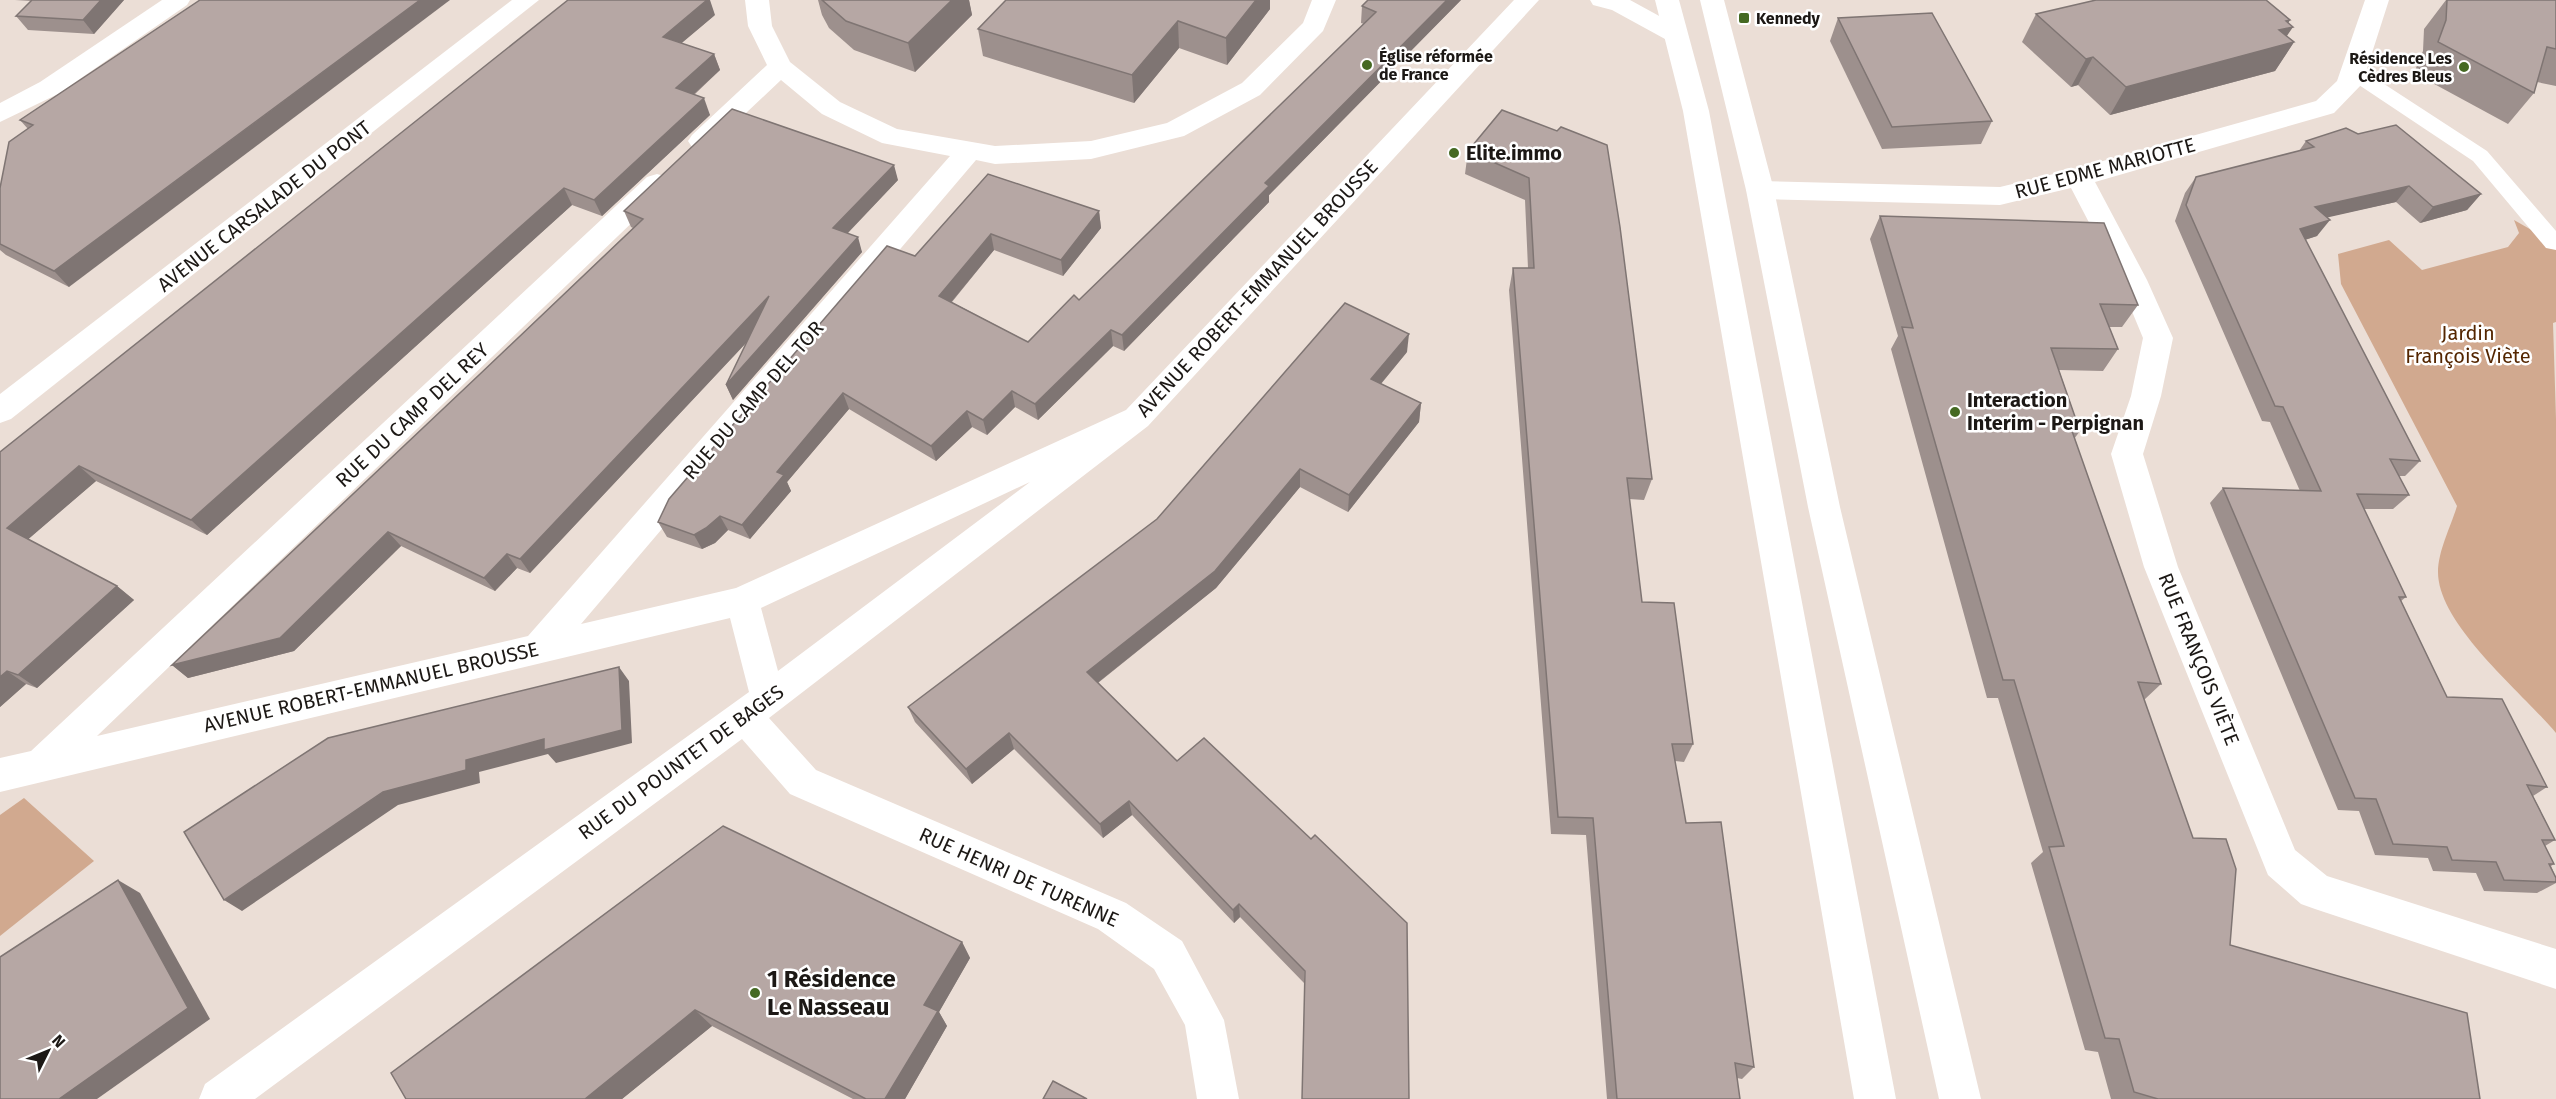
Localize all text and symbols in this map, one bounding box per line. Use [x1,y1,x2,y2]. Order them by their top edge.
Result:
place label: Kennedy [1756,9,1821,28]
marker: Kennedy [1737,11,1751,25]
place label: Église réformée de France [1379,46,1493,84]
place label: Résidence Les Cèdres Bleus [2349,49,2452,86]
marker: Église réformée de France [1360,58,1374,72]
marker: Résidence Les Cèdres Bleus [2457,60,2471,74]
street label: AVENUE CARSALADE DU PONT [153,115,376,297]
street label: RUE EDME MARIOTTE [2012,132,2198,204]
place label: Elite.immo [1466,141,1562,165]
marker: Elite.immo [1447,146,1461,160]
street label: AVENUE ROBERT-EMMANUEL BROUSSE [1131,154,1383,422]
street label: RUE DU CAMP DEL TOR [678,316,828,484]
park label: Jardin François Viète [2405,321,2531,369]
street label: RUE DU CAMP DEL REY [331,338,493,492]
place label: Interaction Interim - Perpignan [1967,388,2144,435]
marker: Interaction Interim - Perpignan [1948,405,1962,419]
street label: RUE FRANÇOIS VIÈTE [2153,569,2245,749]
street label: AVENUE ROBERT-EMMANUEL BROUSSE [201,637,541,737]
street label: RUE DU POUNTET DE BAGES [574,679,788,845]
street label: RUE HENRI DE TURENNE [916,822,1122,932]
place label: 1 Résidence Le Nasseau [767,965,896,1021]
marker: 1 Résidence Le Nasseau [748,986,762,1000]
north arrow [18,1021,78,1081]
text: N [48,1031,69,1051]

